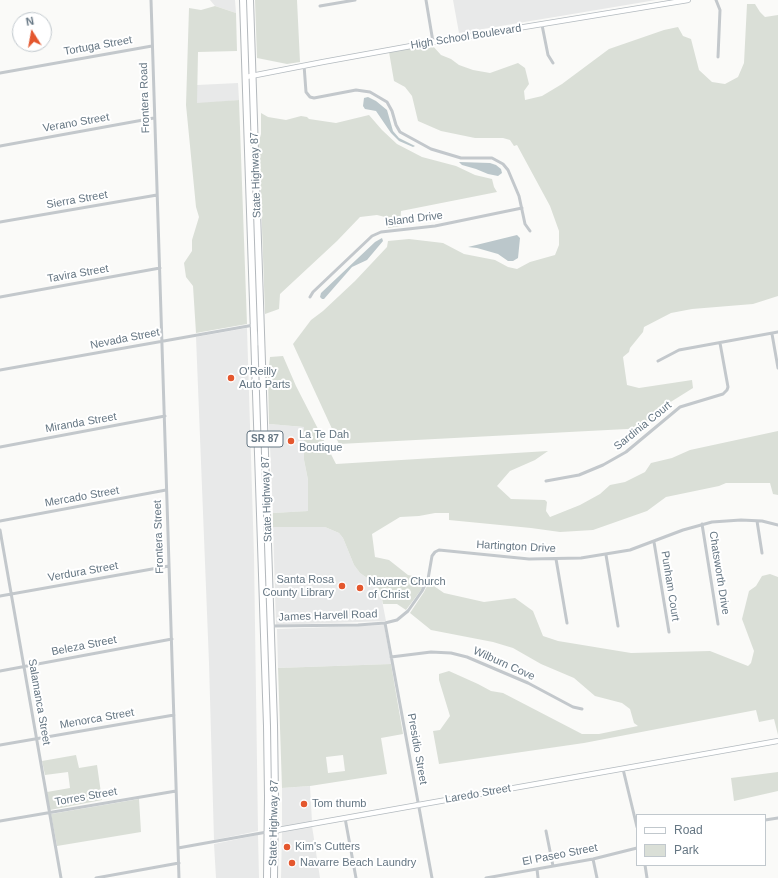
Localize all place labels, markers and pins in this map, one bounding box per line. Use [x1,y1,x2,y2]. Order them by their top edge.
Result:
place label: O'Reilly Auto Parts [239,365,290,391]
marker: O'Reilly Auto Parts [226,373,236,383]
place label: La Te Dah Boutique [299,428,349,454]
marker: La Te Dah Boutique [286,436,296,446]
place label: Santa Rosa County Library [262,573,334,599]
place label: Navarre Church of Christ [368,575,446,601]
marker: Santa Rosa County Library [337,581,347,591]
marker: Navarre Church of Christ [355,583,365,593]
place label: Tom thumb [312,797,366,811]
marker: Tom thumb [299,799,309,809]
place label: Kim's Cutters [295,840,360,854]
marker: Kim's Cutters [282,842,292,852]
place label: Navarre Beach Laundry [300,856,416,870]
marker: Navarre Beach Laundry [287,858,297,868]

